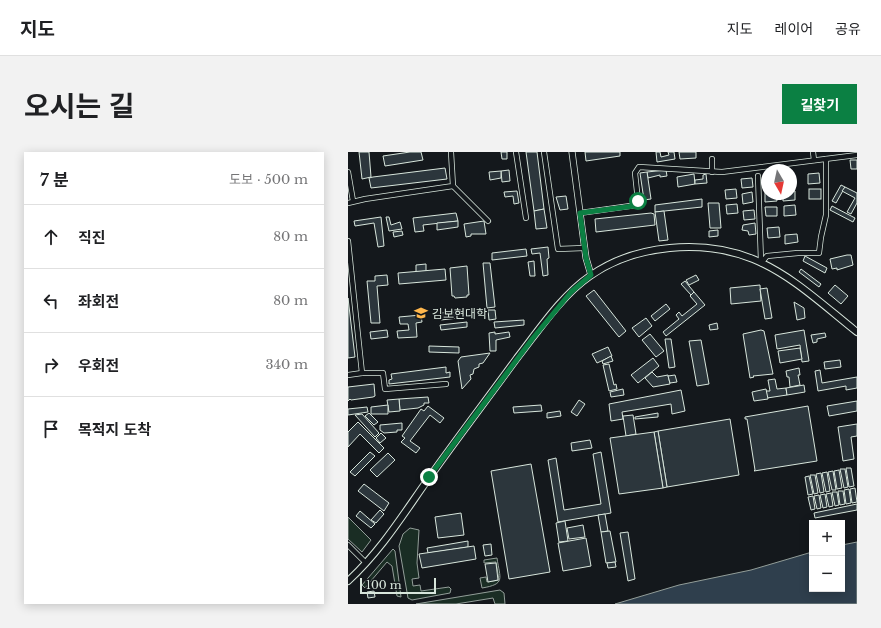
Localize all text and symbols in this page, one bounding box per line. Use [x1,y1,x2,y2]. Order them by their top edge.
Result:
text: 지도 [20,18,55,41]
text: 지도 [727,20,753,38]
text: 레이어 [775,20,813,38]
text: 공유 [835,20,861,38]
button: 길찾기 [782,84,857,124]
text: 오시는 길 [24,89,135,124]
north arrow [761,164,797,200]
text: 7 분 [40,170,69,191]
text: 도보 · 500 m [229,171,308,188]
route start [629,192,647,210]
icon: ahead [40,226,62,248]
text: 직진 [78,228,106,247]
text: 80 m [273,228,308,245]
icon: left [40,290,62,312]
text: 좌회전 [78,292,119,311]
text: 80 m [273,292,308,309]
school or university icon: 김보현대학 [413,305,429,321]
place label: 김보현대학 [432,306,487,321]
icon: right [40,354,62,376]
text: 우회전 [78,356,119,375]
text: 340 m [265,356,308,373]
icon: arrive [40,418,62,440]
text: 목적지 도착 [78,420,151,439]
route end [420,468,438,486]
map controls [809,520,845,592]
button: + [809,520,845,556]
button: − [809,556,845,592]
scale bar [360,576,436,595]
text: 100 m [366,578,402,592]

